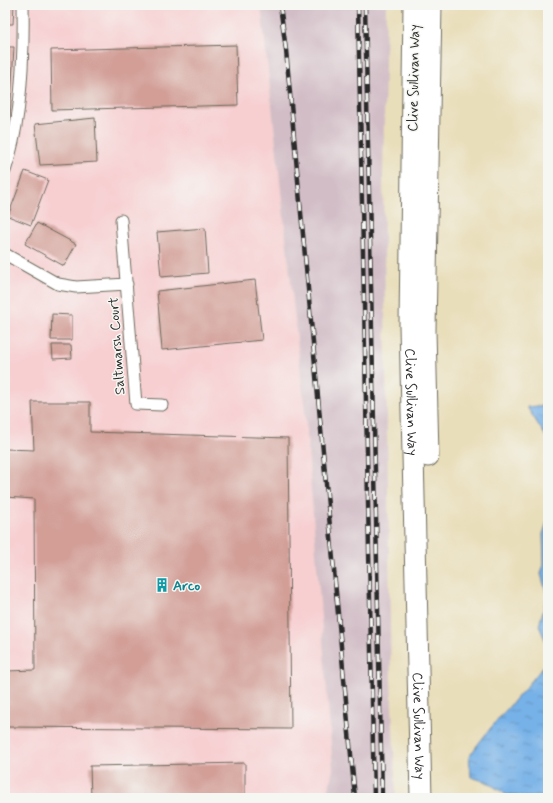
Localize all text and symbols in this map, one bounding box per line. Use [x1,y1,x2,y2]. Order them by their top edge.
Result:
street label: Clive Sullivan Way [404,24,424,132]
street label: Saltmarsh Court [105,296,129,395]
street label: Clive Sullivan Way [401,348,421,456]
building icon: Arco [154,577,170,593]
place label: Arco [173,577,201,595]
street label: Clive Sullivan Way [408,672,429,780]

